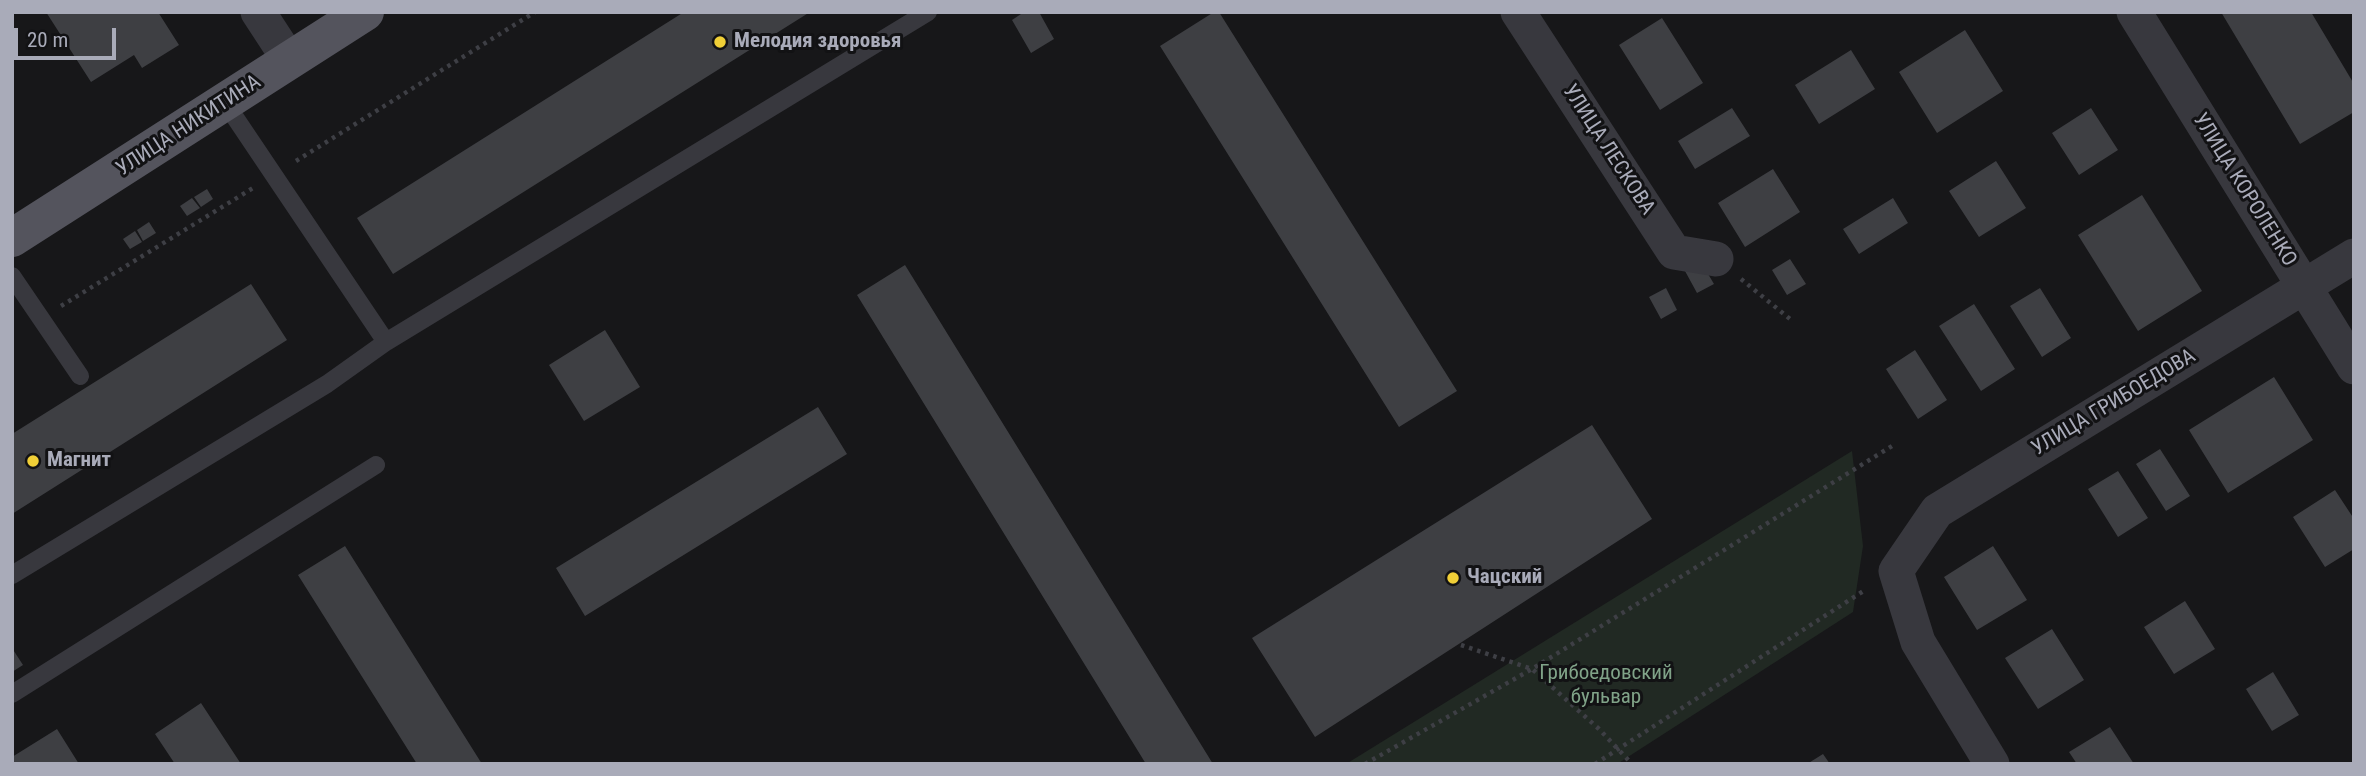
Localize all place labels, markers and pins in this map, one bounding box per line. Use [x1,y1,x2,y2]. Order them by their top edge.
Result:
place label: Мелодия здоровья [734,29,901,55]
marker: Мелодия здоровья [712,34,728,50]
place label: Магнит [47,448,111,474]
marker: Магнит [25,453,41,469]
place label: Чацский [1467,565,1542,591]
marker: Чацский [1445,570,1461,586]

